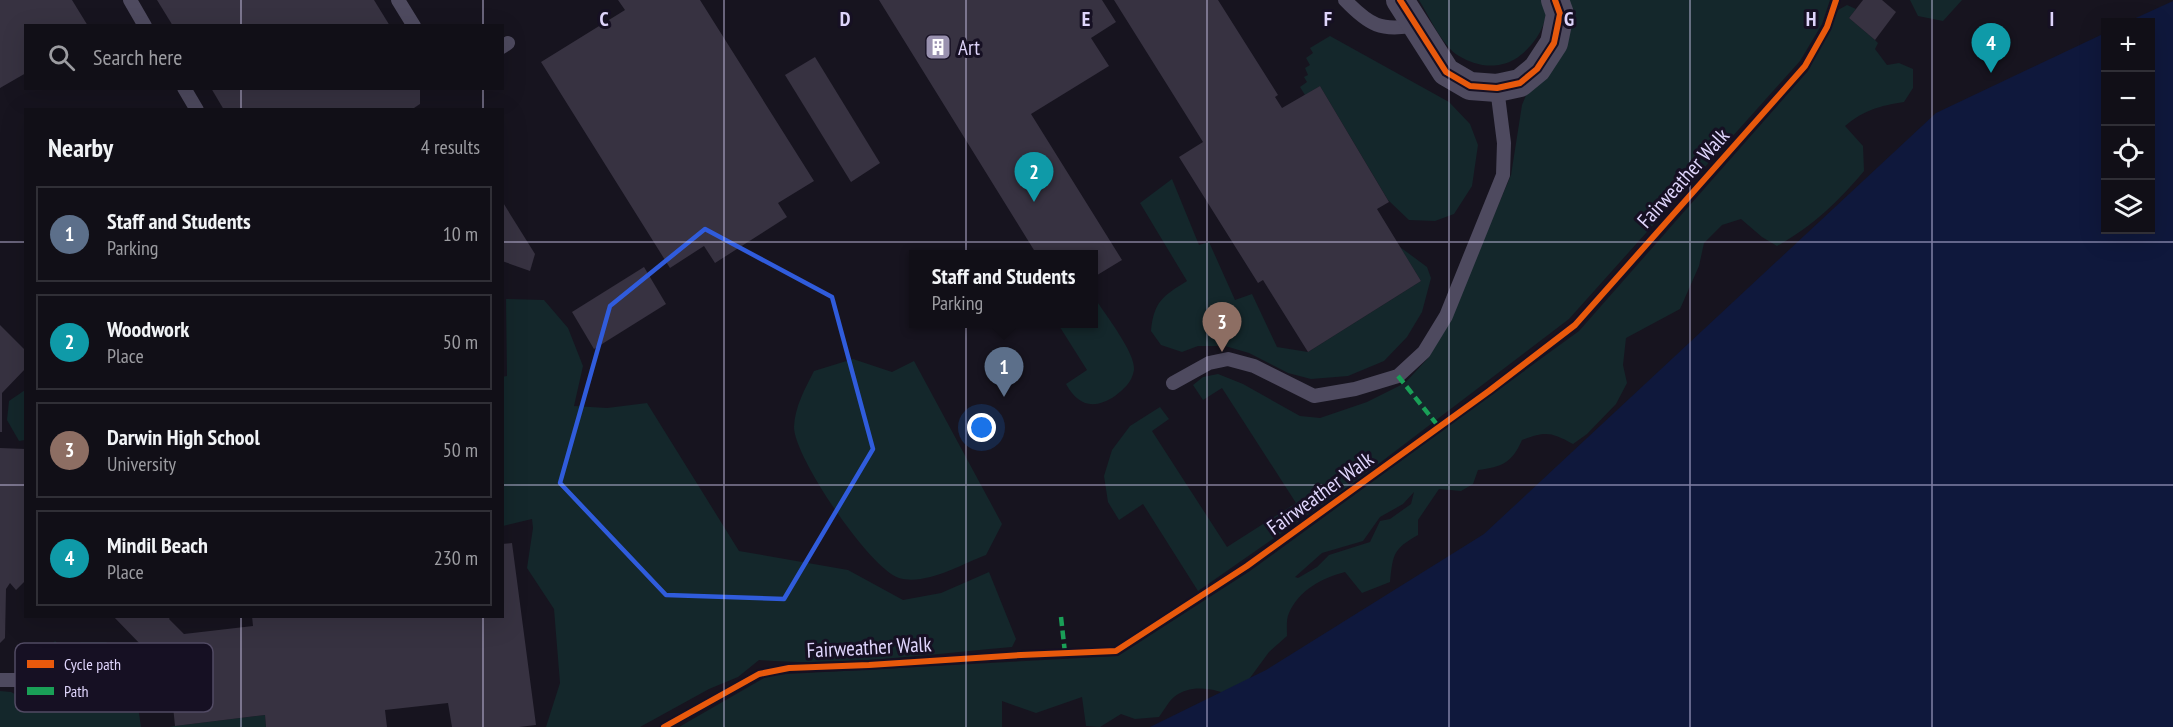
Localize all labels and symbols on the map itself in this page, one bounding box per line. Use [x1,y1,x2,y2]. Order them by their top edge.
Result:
text: C [599,6,609,32]
text: D [840,6,851,32]
text: E [1082,6,1090,32]
text: F [1324,6,1332,32]
text: G [1564,6,1574,32]
text: H [1806,6,1816,32]
text: I [2050,6,2054,32]
pin: 4 [1972,23,2010,73]
building icon: Art [923,32,953,62]
place label: Art [958,34,980,61]
street label: Fairweather Walk [1631,122,1735,234]
pin: 2 [1014,152,1054,202]
pin: 3 [1202,302,1242,352]
pin: 1 [984,348,1024,397]
your location [967,413,996,442]
street label: Fairweather Walk [1261,445,1379,541]
street label: Fairweather Walk [806,630,932,664]
legend [15,643,213,712]
text: Cycle path [64,654,121,674]
text: Path [64,681,89,701]

